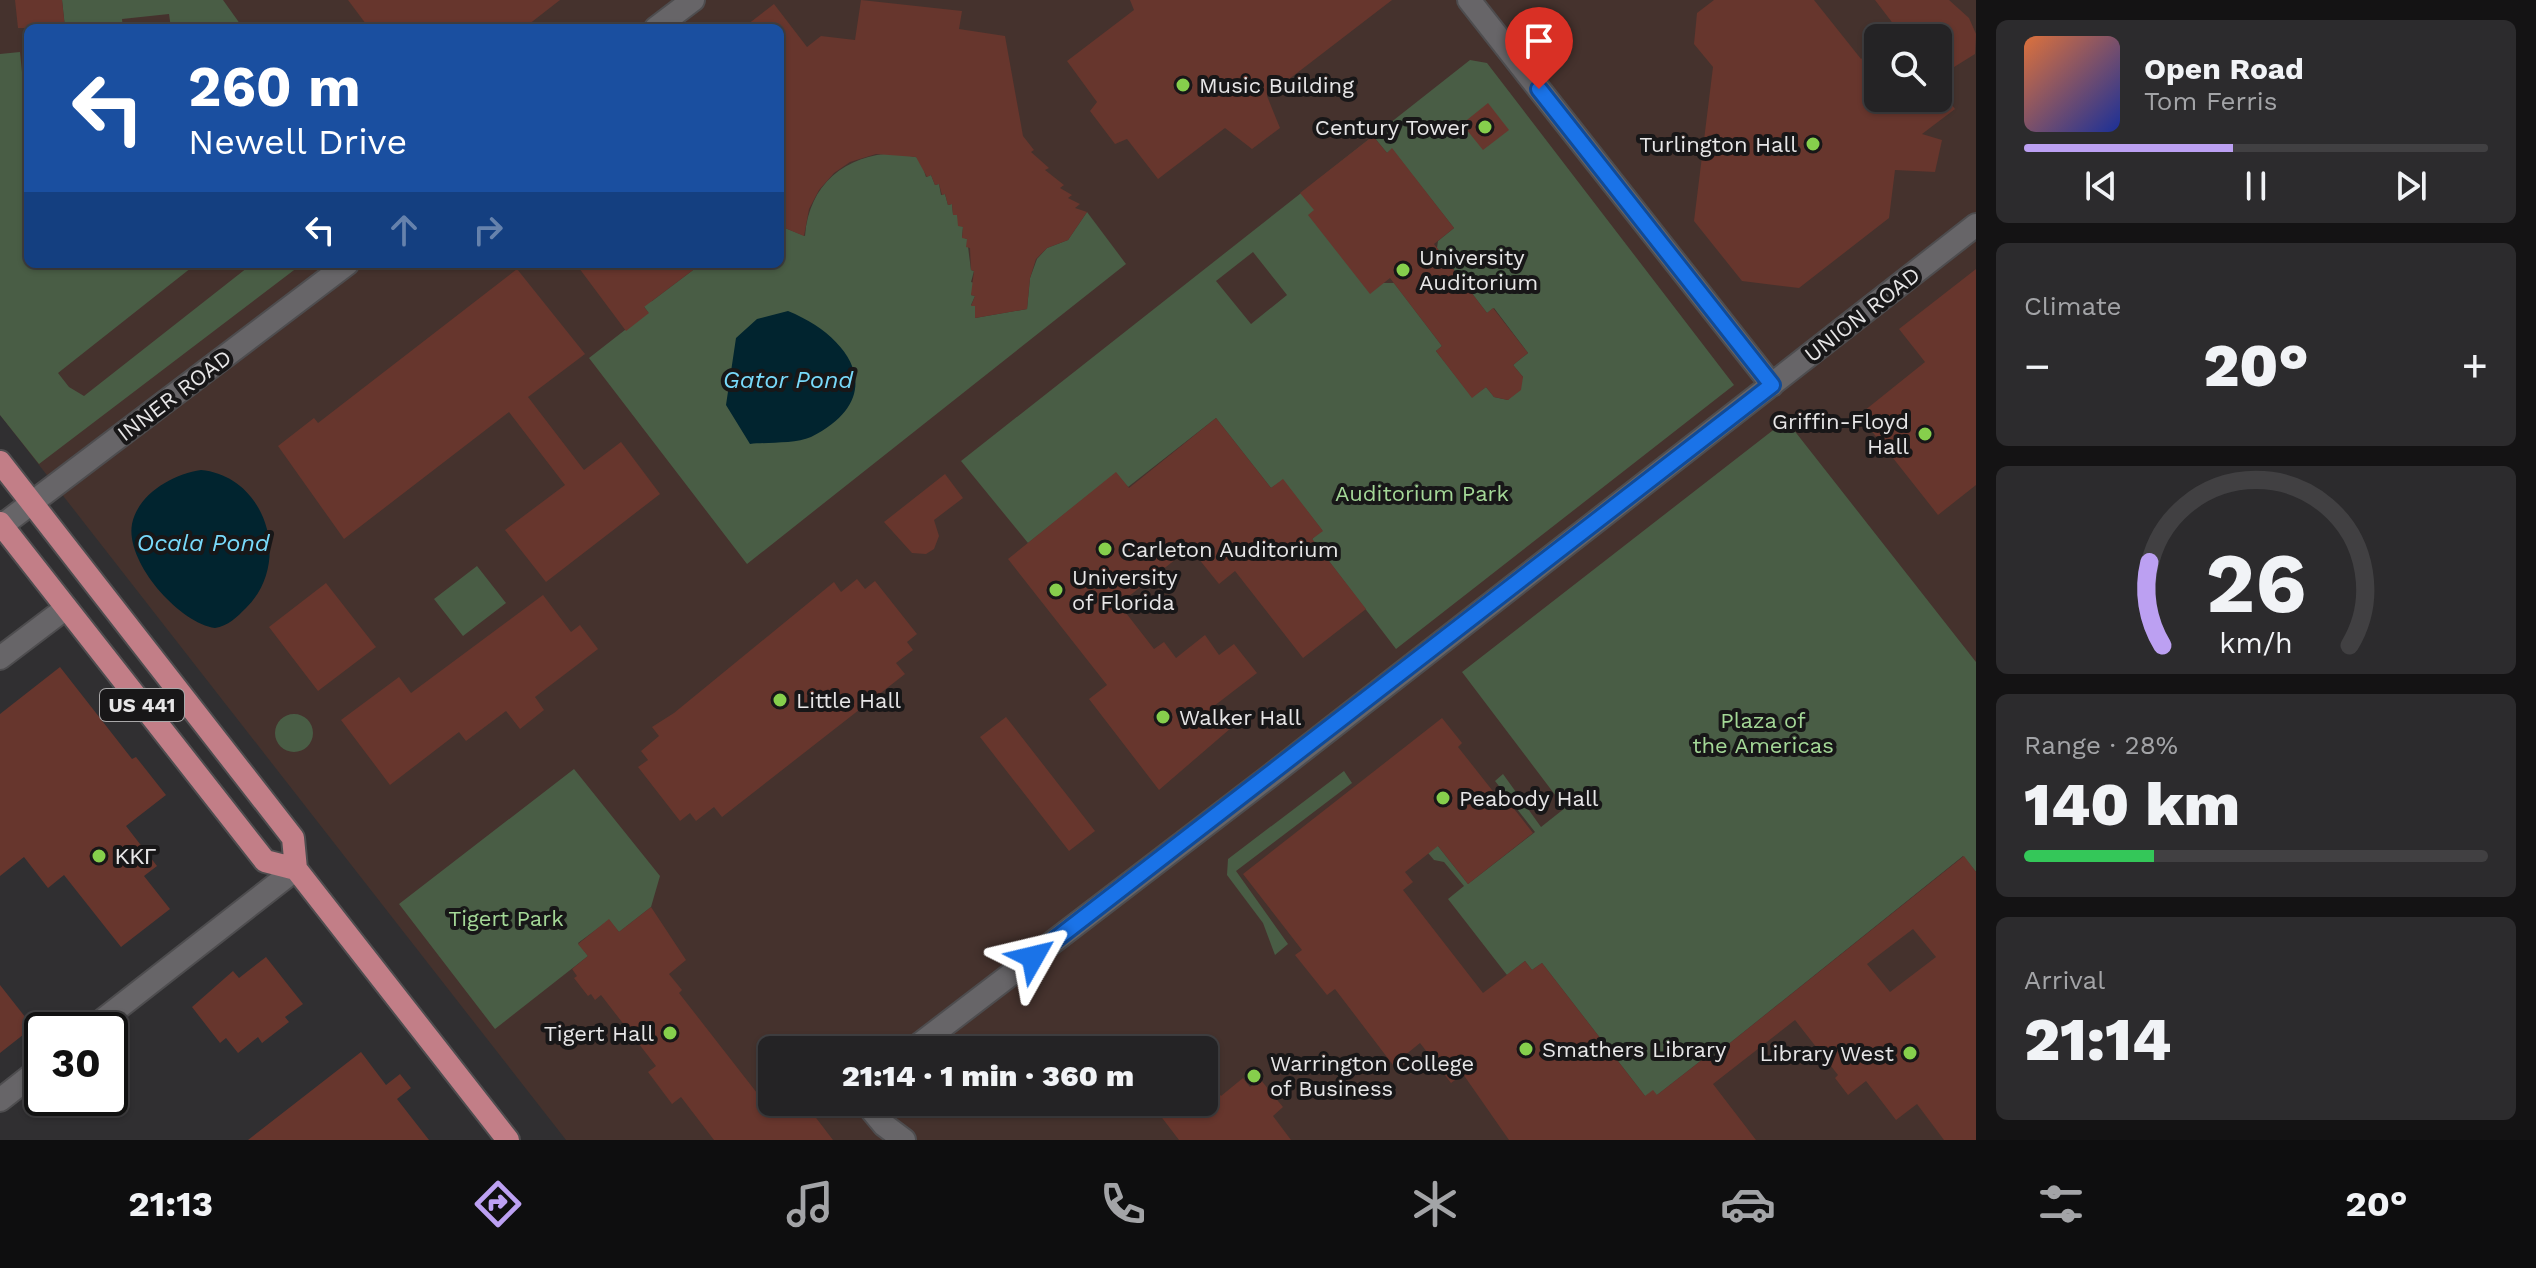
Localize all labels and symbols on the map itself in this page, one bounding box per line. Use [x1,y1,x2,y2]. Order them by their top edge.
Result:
pin [1505,7,1573,89]
place label: Music Building [1199,73,1354,98]
marker: Music Building [1174,76,1192,94]
place label: Century Tower [1315,115,1469,140]
marker: Century Tower [1476,118,1494,136]
place label: Turlington Hall [1639,132,1797,157]
marker: Turlington Hall [1804,135,1822,153]
place label: University Auditorium [1419,245,1538,295]
marker: University Auditorium [1394,261,1412,279]
street label: UNION ROAD [1800,262,1925,367]
street label: INNER ROAD [113,345,236,446]
water label: Gator Pond [723,366,854,394]
place label: Griffin-Floyd Hall [1772,409,1909,459]
marker: Griffin-Floyd Hall [1916,425,1934,443]
park label: Auditorium Park [1335,481,1509,506]
water label: Ocala Pond [136,529,271,557]
place label: Carleton Auditorium [1121,537,1339,562]
marker: Carleton Auditorium [1096,540,1114,558]
place label: University of Florida [1072,565,1178,615]
marker: University of Florida [1047,581,1065,599]
place label: Little Hall [796,688,901,713]
road number: US 441 [100,689,184,721]
marker: Little Hall [771,691,789,709]
place label: Walker Hall [1179,705,1301,730]
marker: Walker Hall [1154,708,1172,726]
park label: Plaza of the Americas [1692,708,1834,758]
place label: Peabody Hall [1459,786,1599,811]
marker: Peabody Hall [1434,789,1452,807]
place label: ΚΚΓ [115,844,156,869]
marker: ΚΚΓ [90,847,108,865]
park label: Tigert Park [448,906,564,931]
position arrow [991,915,1075,999]
speed limit sign: 30 [24,1012,128,1116]
place label: Tigert Hall [544,1021,654,1046]
marker: Tigert Hall [661,1024,679,1042]
place label: Smathers Library [1542,1037,1727,1062]
marker: Smathers Library [1517,1040,1535,1058]
place label: Library West [1759,1041,1894,1066]
marker: Library West [1901,1044,1919,1062]
place label: Warrington College of Business [1270,1051,1474,1101]
marker: Warrington College of Business [1245,1067,1263,1085]

